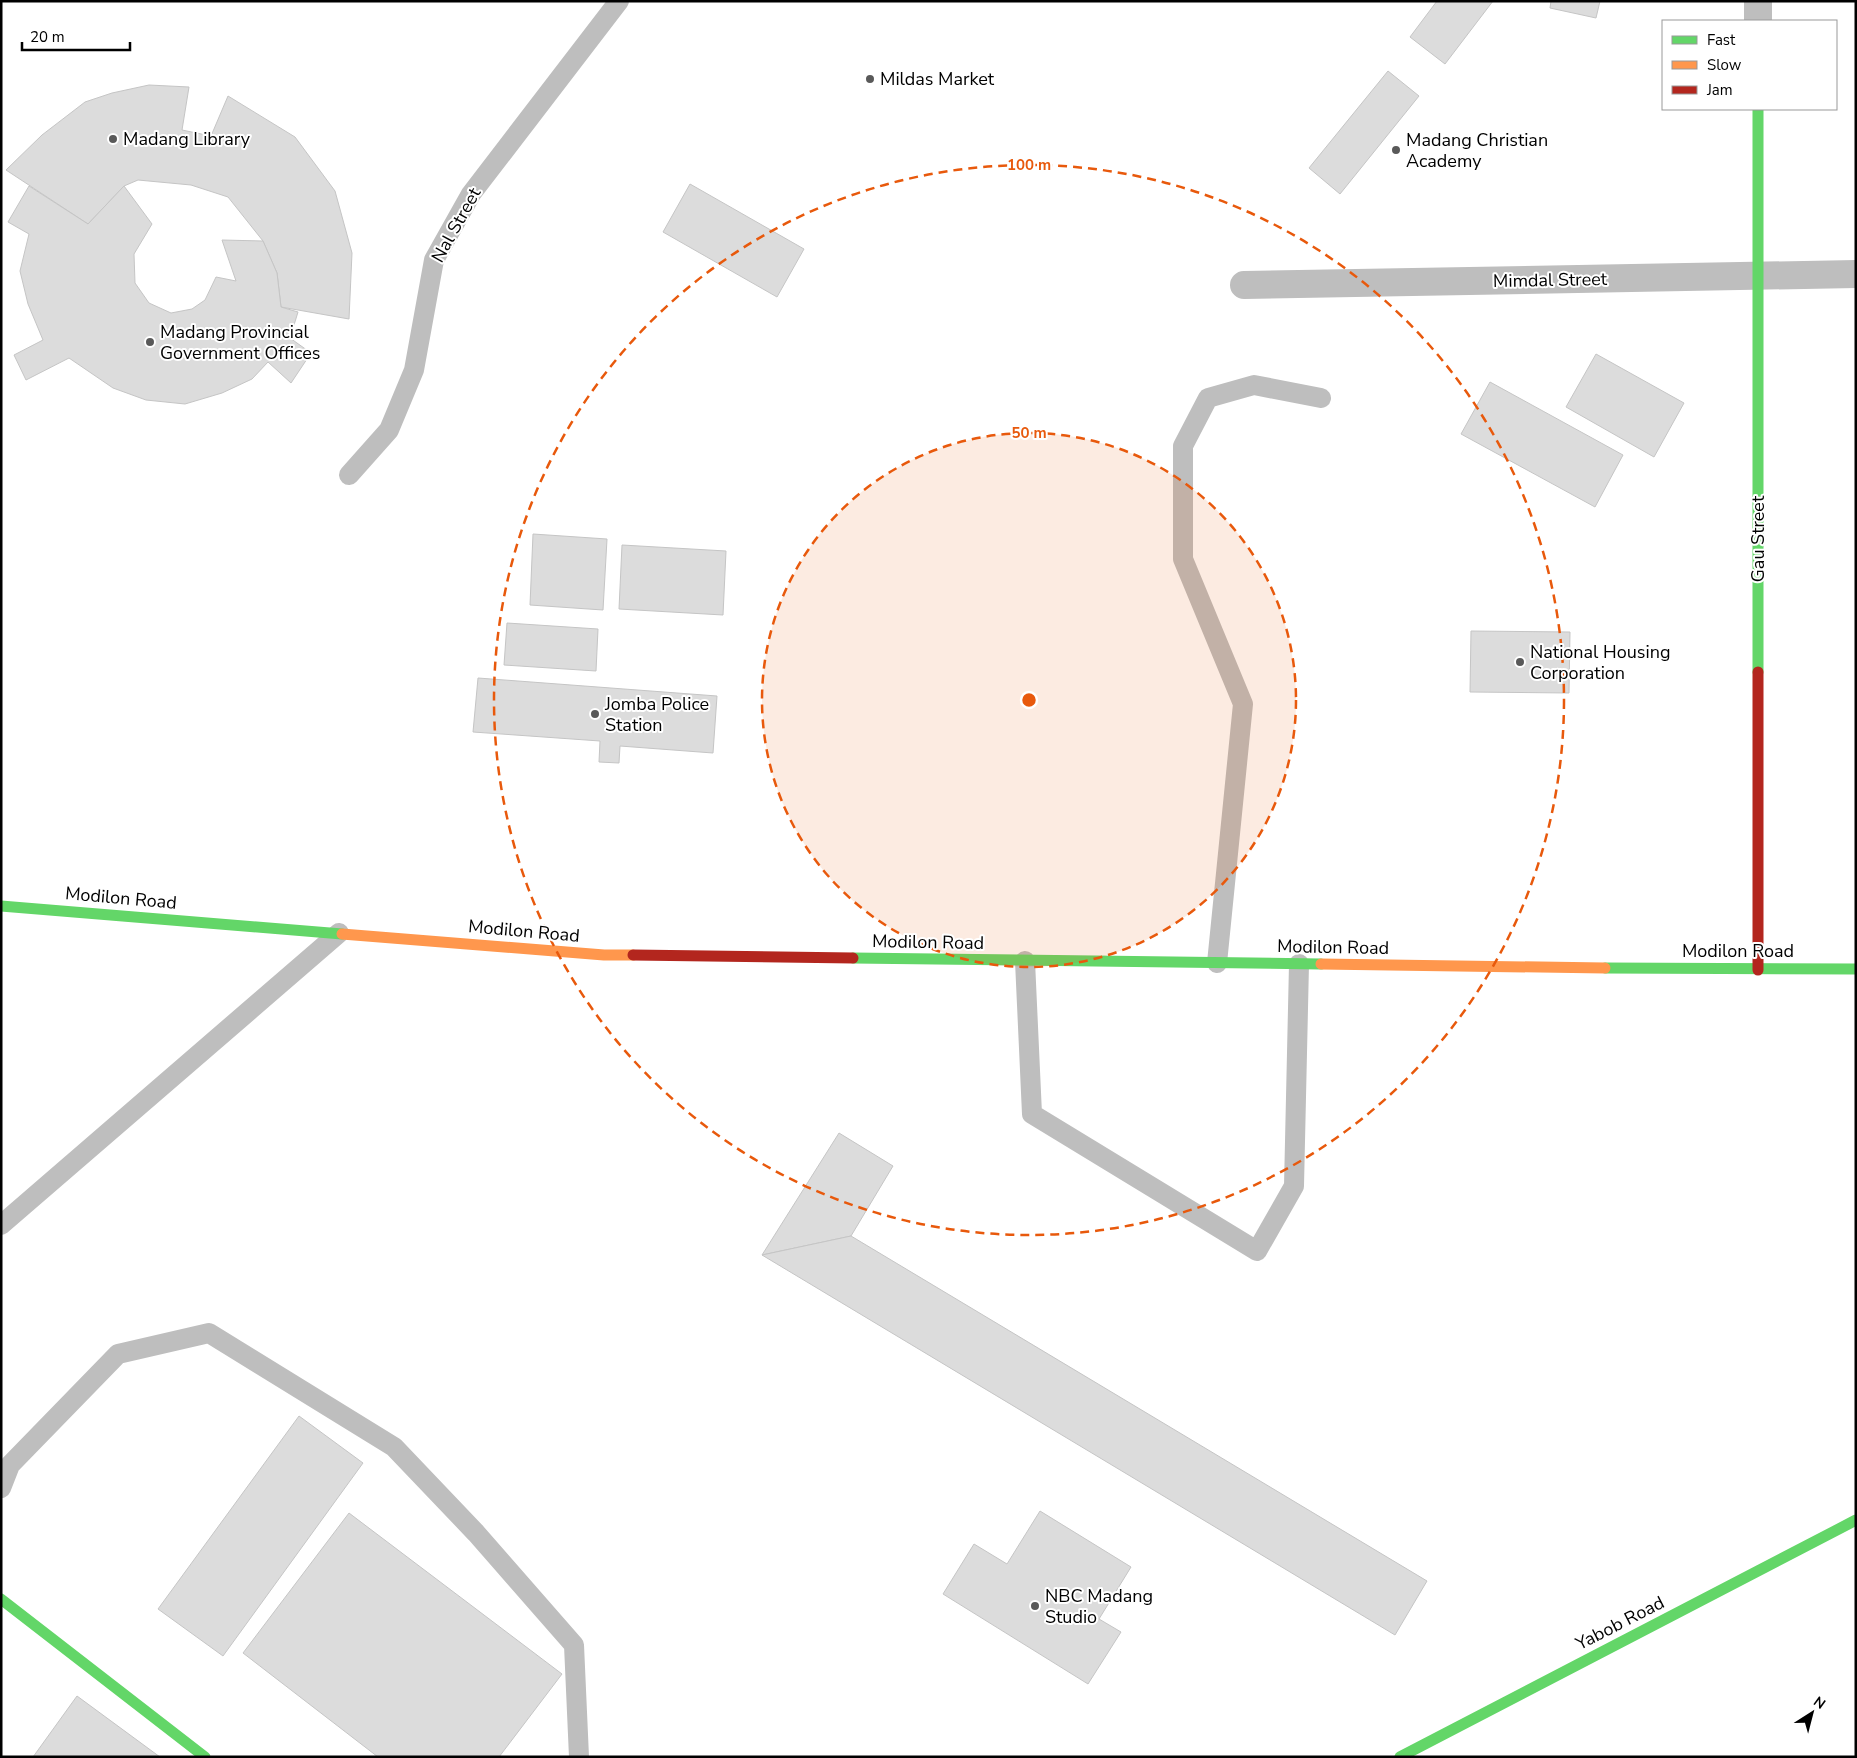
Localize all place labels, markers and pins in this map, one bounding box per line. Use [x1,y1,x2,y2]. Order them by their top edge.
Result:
place label: Mildas Market [880,67,995,91]
marker: Mildas Market [864,73,876,85]
place label: Madang Library [123,127,251,151]
place label: Madang Christian Academy [1406,128,1548,173]
marker: Madang Library [107,133,119,145]
marker: Madang Christian Academy [1390,144,1402,156]
place label: Madang Provincial Government Offices [160,320,320,365]
marker: Madang Provincial Government Offices [144,336,156,348]
place label: National Housing Corporation [1530,640,1670,685]
marker: National Housing Corporation [1514,656,1526,668]
centre of rings [1020,691,1038,709]
place label: Jomba Police Station [604,692,709,737]
marker: Jomba Police Station [589,708,601,720]
place label: NBC Madang Studio [1045,1584,1153,1629]
marker: NBC Madang Studio [1029,1600,1041,1612]

